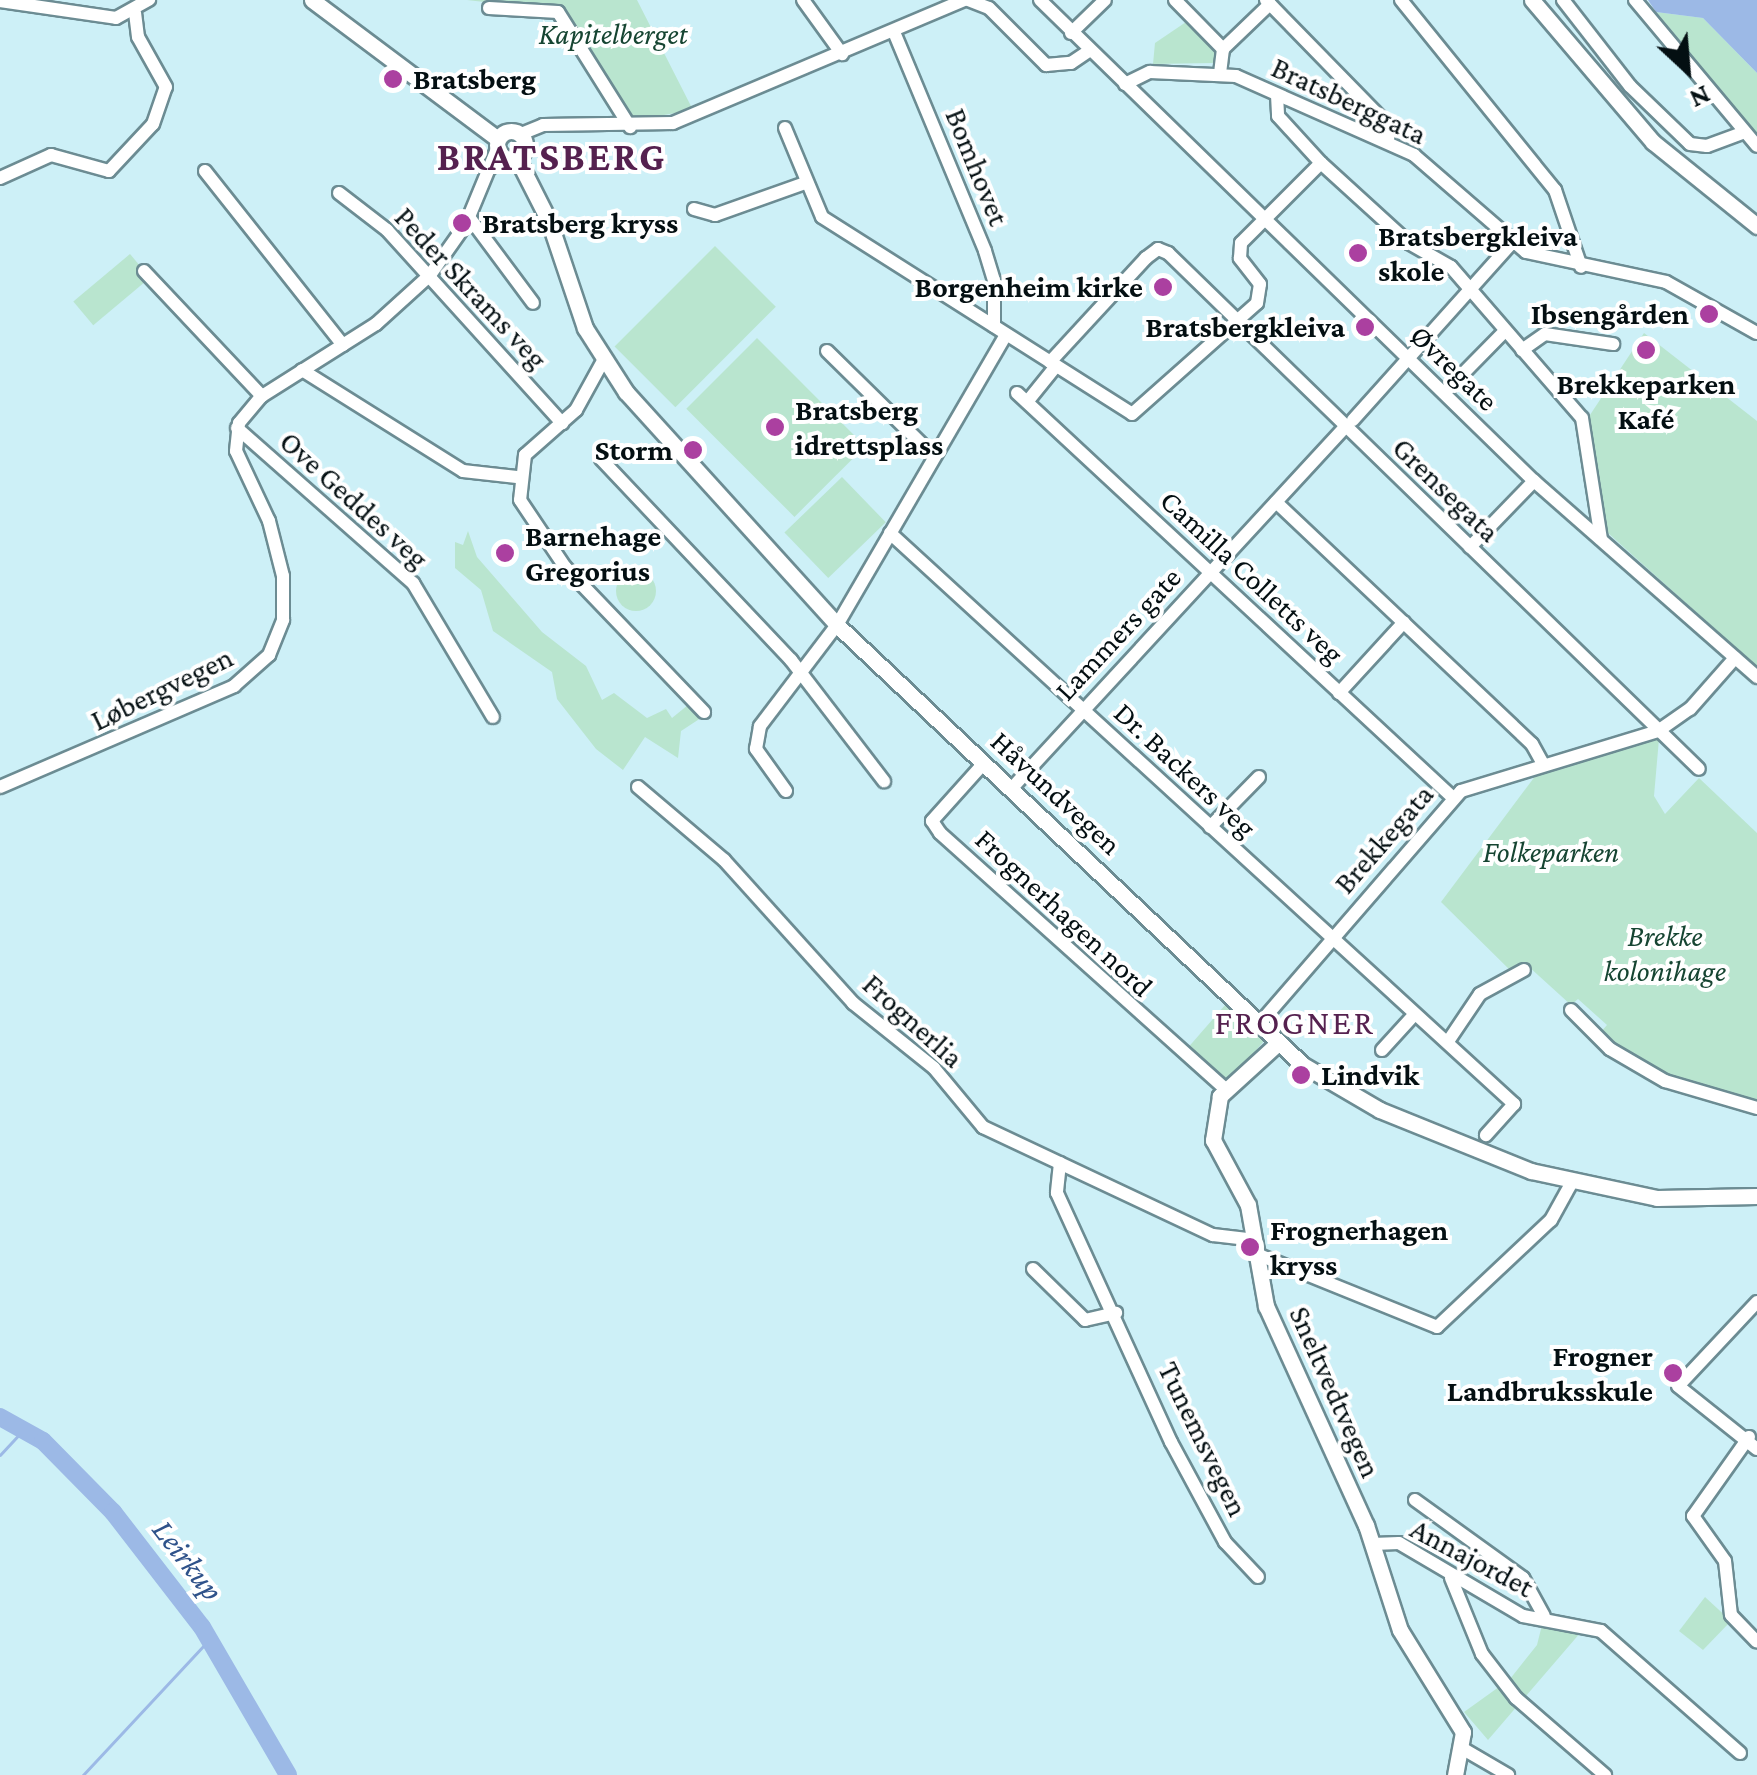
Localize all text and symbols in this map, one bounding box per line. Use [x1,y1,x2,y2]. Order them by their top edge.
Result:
park label: Kapitelberget [538,16,688,52]
north arrow [1637,20,1737,120]
street label: Bratsberggata [1266,49,1432,153]
place label: Bratsberg [413,61,536,97]
marker: Bratsberg [382,68,404,90]
text: N [1685,79,1716,116]
street label: Bomhovet [937,103,1017,231]
district label: BRATSBERG [437,133,667,181]
street label: Peder Skrams veg [387,200,555,376]
place label: Bratsberg kryss [482,205,678,241]
marker: Bratsberg kryss [451,212,473,234]
place label: Bratsbergkleiva skole [1378,218,1578,288]
marker: Bratsbergkleiva skole [1347,242,1369,264]
place label: Borgenheim kirke [915,269,1143,305]
marker: Borgenheim kirke [1152,276,1174,298]
place label: Ibsengården [1531,296,1689,332]
marker: Ibsengården [1698,303,1720,325]
place label: Bratsbergkleiva [1145,309,1345,345]
marker: Bratsbergkleiva [1354,316,1376,338]
street label: Øvregate [1403,317,1505,419]
marker: Brekkeparken Kafé [1635,339,1657,361]
place label: Brekkeparken Kafé [1557,366,1735,436]
place label: Bratsberg idrettsplass [795,392,943,462]
marker: Bratsberg idrettsplass [764,416,786,438]
street label: Ove Geddes veg [272,424,436,576]
street label: Grensegata [1385,430,1507,550]
place label: Storm [595,432,673,468]
marker: Storm [682,439,704,461]
street label: Camilla Colletts veg [1153,483,1351,671]
place label: Barnehage Gregorius [525,518,661,588]
marker: Barnehage Gregorius [494,542,516,564]
street label: Lammers gate [1047,560,1189,708]
street label: Løbergvegen [85,639,239,739]
street label: Dr. Backers veg [1106,695,1264,845]
street label: Håvundvegen [983,723,1129,863]
street label: Brekkegata [1327,777,1441,901]
street label: Frognerhagen nord [968,821,1160,1005]
park label: Folkeparken [1483,834,1619,870]
park label: Brekke kolonihage [1604,918,1726,988]
street label: Frognerlia [855,966,971,1076]
district label: FROGNER [1215,1002,1375,1044]
place label: Lindvik [1321,1057,1419,1093]
marker: Lindvik [1290,1064,1312,1086]
place label: Frognerhagen kryss [1270,1212,1448,1282]
marker: Frognerhagen kryss [1239,1236,1261,1258]
street label: Sneltvedtvegen [1281,1301,1389,1483]
place label: Frogner Landbruksskule [1447,1338,1653,1408]
street label: Tunemsvegen [1150,1356,1256,1522]
marker: Frogner Landbruksskule [1662,1362,1684,1384]
street label: Annajordet [1404,1511,1540,1605]
water label: Leirkup [144,1512,232,1608]

